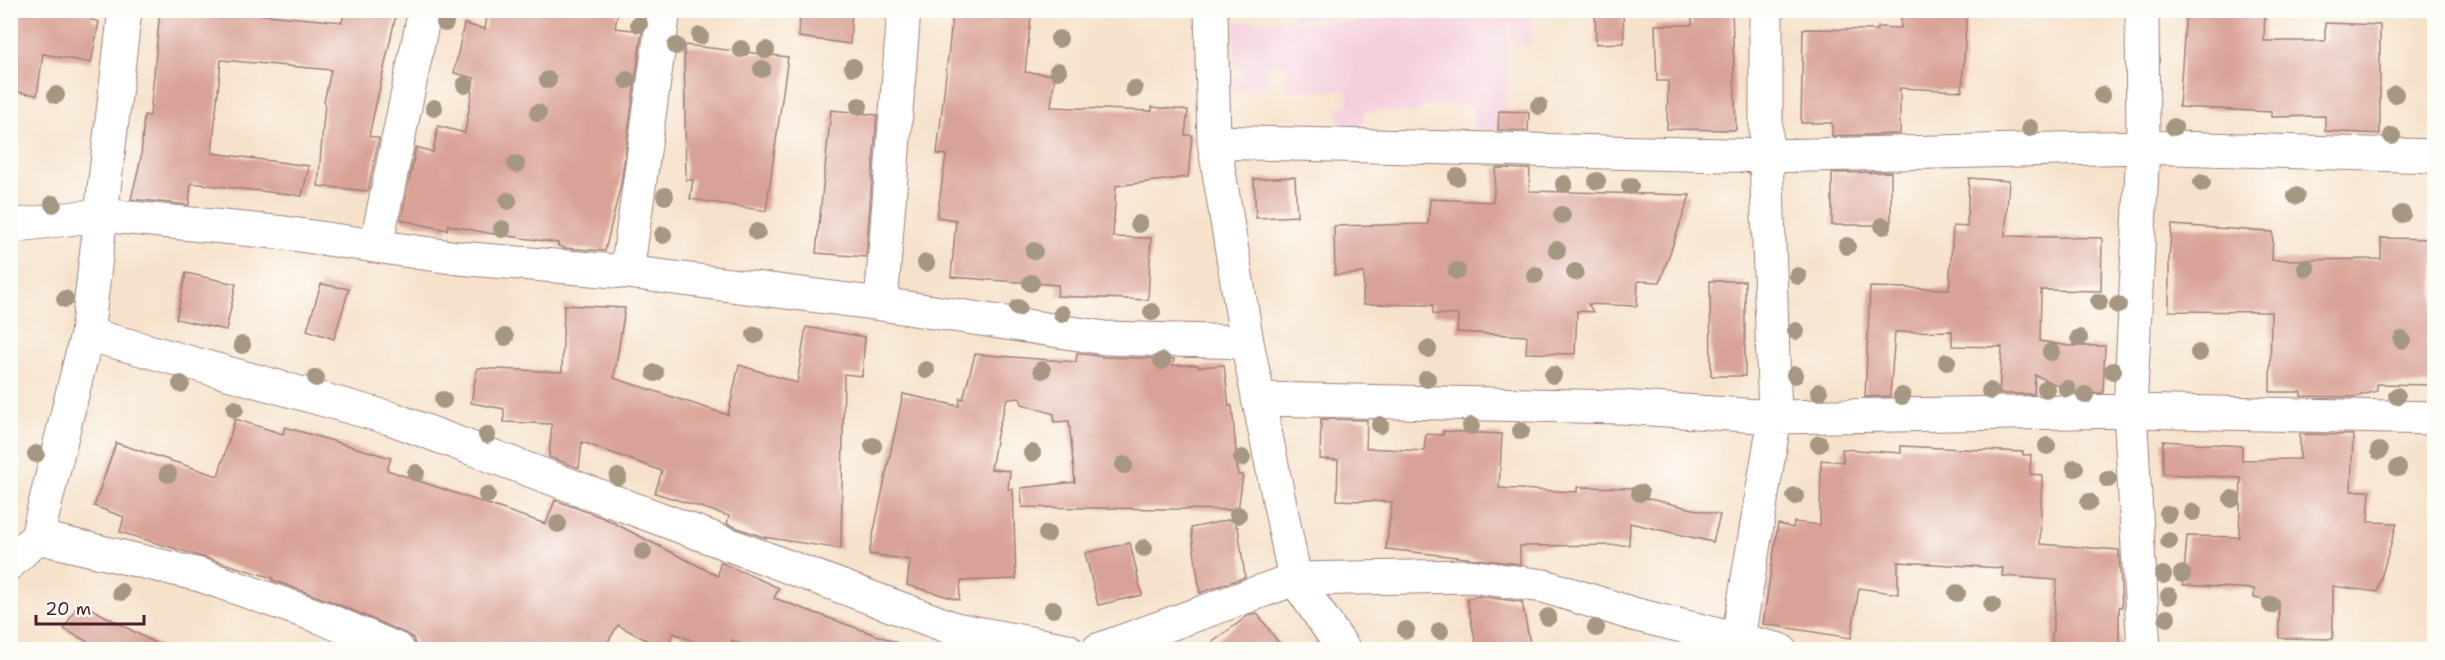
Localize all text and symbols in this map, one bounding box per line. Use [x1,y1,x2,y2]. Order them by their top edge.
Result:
scale bar [36,588,144,626]
text: 20 m [45,597,91,621]

